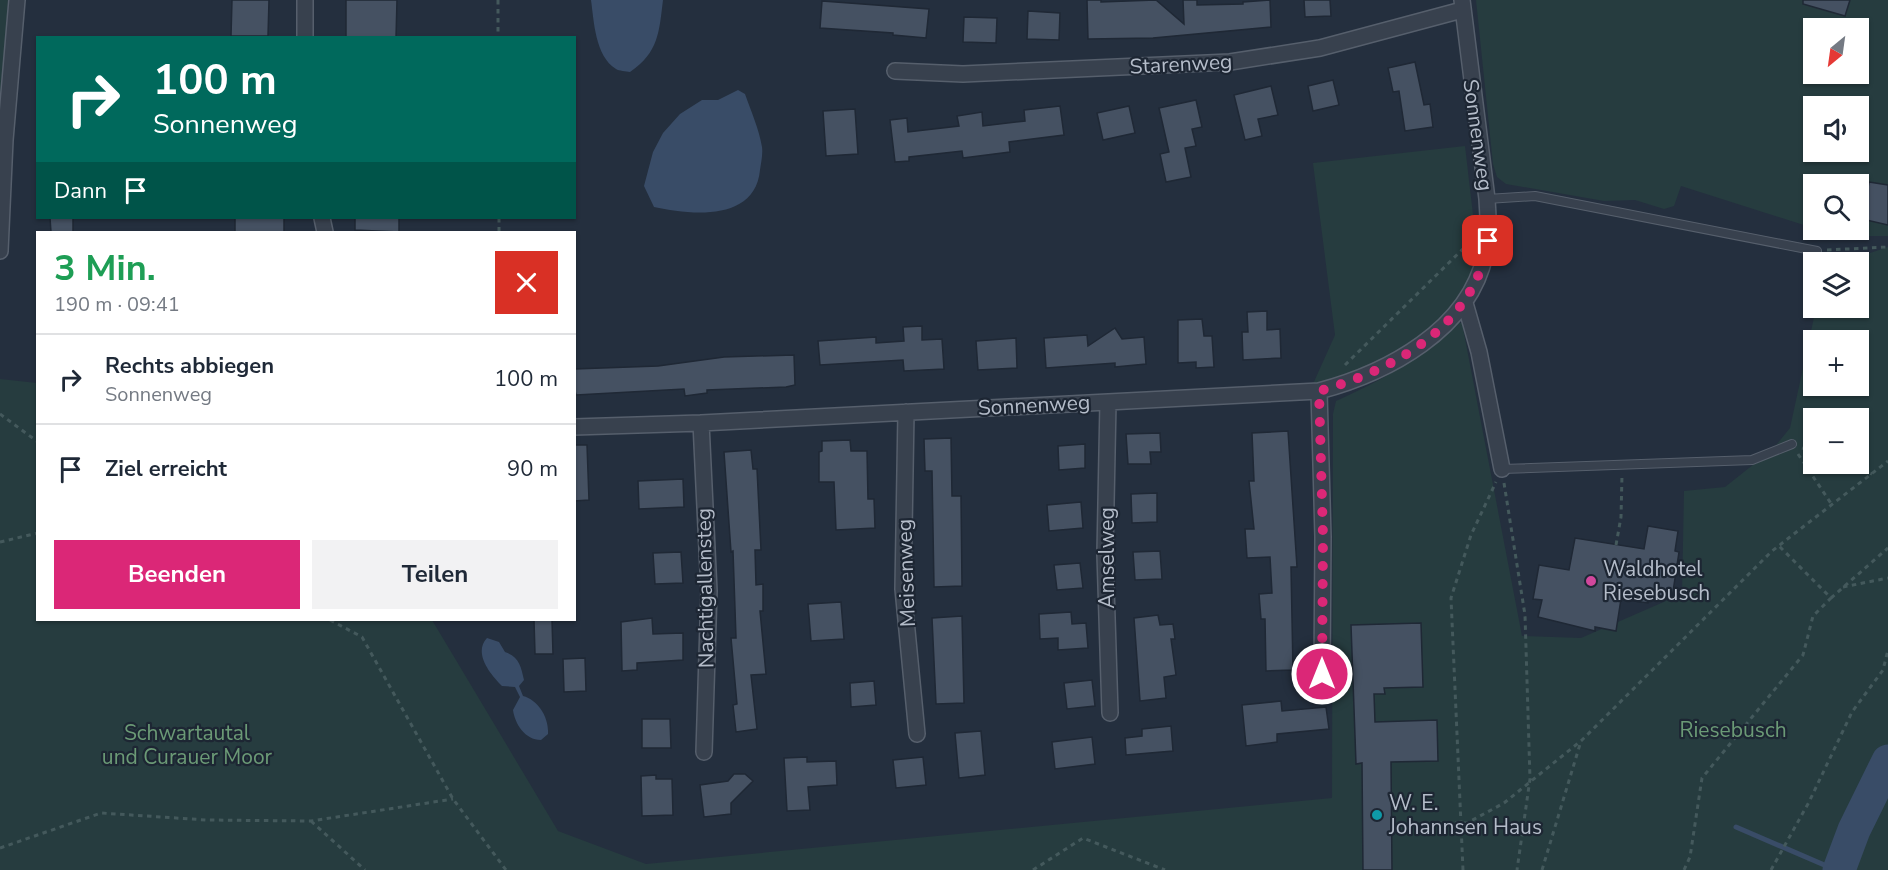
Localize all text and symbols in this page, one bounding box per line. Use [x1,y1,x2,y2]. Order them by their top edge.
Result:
north arrow [1803,18,1869,84]
map controls [1803,18,1869,474]
street label: Starenweg [1129,47,1233,81]
text: 100 m [153,52,277,109]
icon: right [54,60,132,138]
street label: Sonnenweg [1456,77,1500,193]
button: sound [1803,96,1869,162]
text: Sonnenweg [153,106,298,143]
icon: arrive [119,174,152,207]
button: search [1803,174,1869,240]
text: Dann [54,176,107,206]
pin [1462,215,1513,266]
icon: arrive [1471,224,1504,257]
text: 3 Min. [54,244,156,293]
button: close [495,251,558,314]
button: layers [1803,252,1869,318]
text: 190 m · 09:41 [54,291,180,318]
button: + [1803,330,1869,396]
text: Rechts abbiegen [105,351,274,381]
icon: right [54,363,87,396]
text: 100 m [494,364,558,394]
text: Sonnenweg [105,381,212,408]
street label: Sonnenweg [977,388,1091,422]
button: − [1803,408,1869,474]
icon: arrive [54,453,87,486]
text: Ziel erreicht [105,454,227,484]
text: 90 m [507,454,558,484]
street label: Amselweg [1093,507,1121,609]
street label: Nachtigallensteg [690,508,720,668]
street label: Meisenweg [890,518,922,628]
button: Beenden [54,540,300,609]
button: Teilen [312,540,558,609]
place label: Waldhotel Riesebusch [1603,555,1710,607]
marker: Waldhotel Riesebusch [1584,574,1598,588]
position arrow [1290,642,1354,706]
park label: Riesebusch [1679,716,1787,744]
park label: Schwartautal und Curauer Moor [102,719,273,771]
place label: W. E. Johannsen Haus [1388,789,1542,841]
marker: W. E. Johannsen Haus [1370,808,1384,822]

